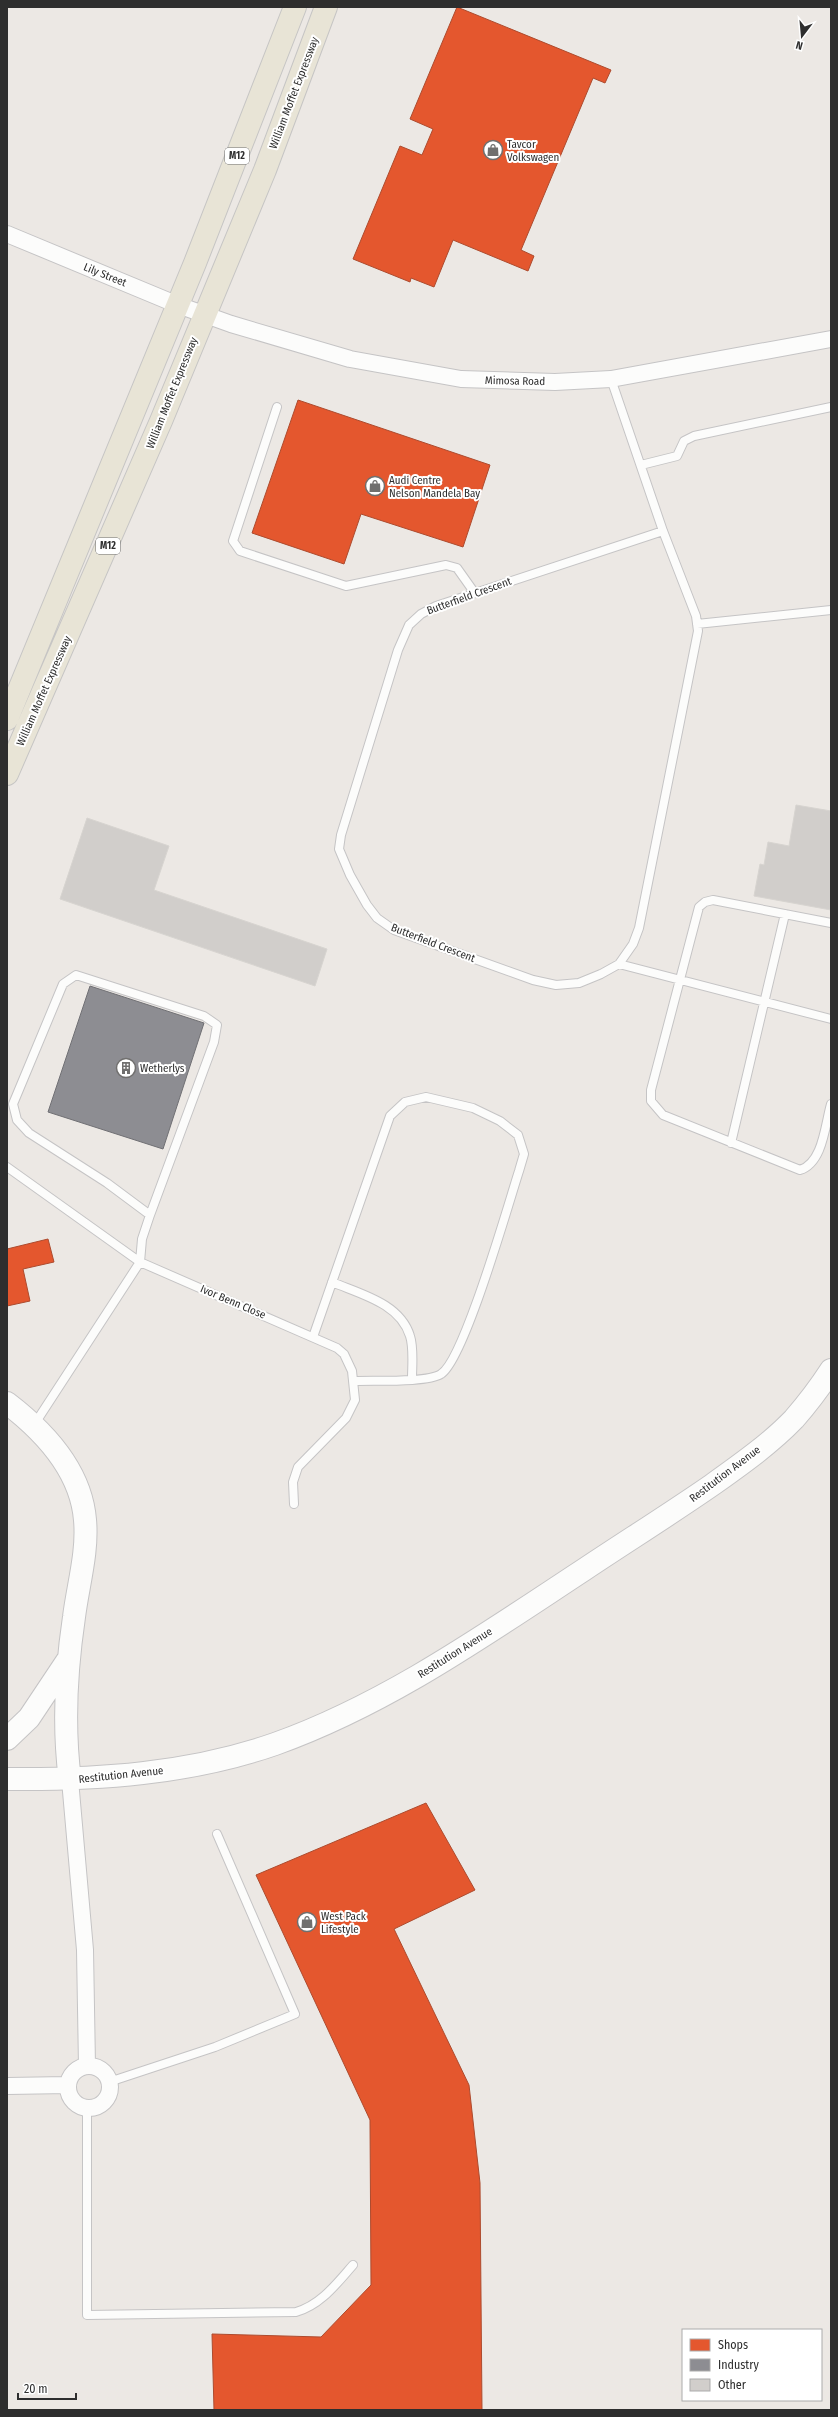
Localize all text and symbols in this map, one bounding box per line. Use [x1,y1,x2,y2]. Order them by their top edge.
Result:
north arrow [782,16,822,56]
street label: William Moffet Expressway [267,35,321,151]
text: N [794,38,804,52]
place label: Tavcor Volkswagen [507,138,559,164]
shop icon: Tavcor Volkswagen [482,139,504,161]
road number: M12 [225,148,249,164]
street label: Lily Street [82,261,129,290]
street label: William Moffet Expressway [144,335,200,451]
street label: Mimosa Road [485,374,545,388]
place label: Audi Centre Nelson Mandela Bay [389,474,480,500]
shop icon: Audi Centre Nelson Mandela Bay [364,475,386,497]
road number: M12 [96,538,120,554]
street label: Butterfield Crescent [425,575,513,617]
street label: William Moffet Expressway [14,634,74,748]
street label: Butterfield Crescent [389,921,477,965]
building icon: Wetherlys [115,1057,137,1079]
place label: Wetherlys [140,1062,185,1075]
street label: Ivor Benn Close [198,1282,268,1322]
street label: Restitution Avenue [687,1443,763,1505]
street label: Restitution Avenue [415,1625,495,1681]
street label: Restitution Avenue [78,1764,164,1786]
place label: West Pack Lifestyle [321,1910,367,1936]
shop icon: West Pack Lifestyle [296,1911,318,1933]
legend [682,2329,822,2401]
text: Shops [718,2338,748,2352]
text: Industry [718,2358,759,2372]
scale bar [18,2375,76,2401]
text: Other [718,2378,747,2392]
text: 20 m [24,2382,48,2396]

